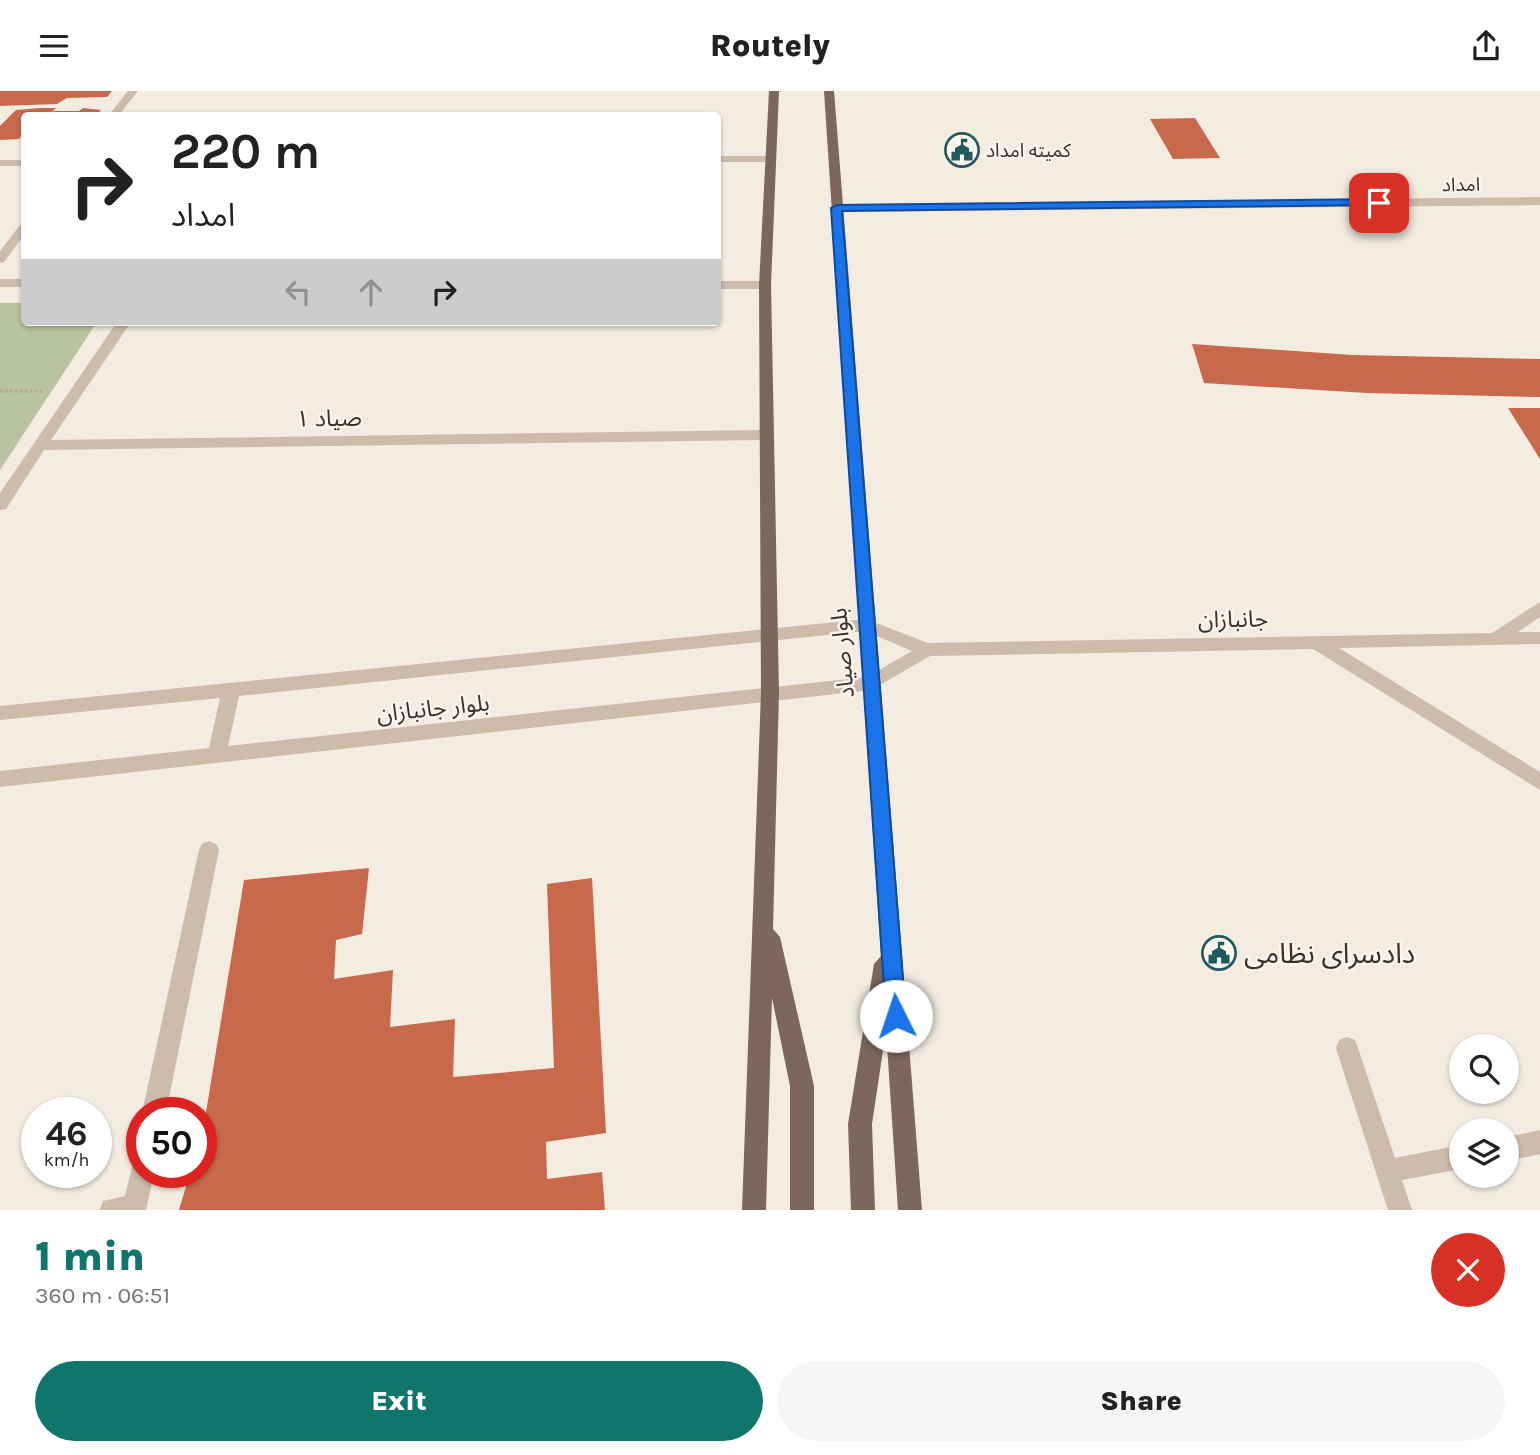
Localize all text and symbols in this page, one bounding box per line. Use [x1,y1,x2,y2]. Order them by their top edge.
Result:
icon: menu [35,27,73,65]
text: Routely [710,27,830,64]
icon: share [1467,27,1505,65]
text: 220 m [171,123,320,180]
public building icon: کمیته امداد [943,131,981,169]
icon: right [56,140,147,231]
place label: کمیته امداد [986,140,1072,162]
pin [1349,173,1409,233]
street label: امداد [1442,174,1480,196]
icon: arrive [1360,184,1398,222]
text: امداد [171,197,235,234]
icon: left [279,273,317,311]
icon: ahead [352,273,390,311]
icon: right [425,273,463,311]
street label: صیاد ۱ [296,404,362,433]
street label: جانبازان [1198,605,1268,634]
street label: بلوار صیاد [825,607,860,699]
street label: بلوار جانبازان [375,689,491,728]
public building icon: دادسرای نظامی [1200,934,1238,972]
place label: دادسرای نظامی [1244,937,1415,970]
position arrow [859,979,933,1053]
map controls [1449,1034,1519,1188]
button: search [1449,1034,1519,1104]
speed limit sign: 50 [126,1097,217,1188]
text: 46 [45,1113,88,1154]
button: layers [1449,1118,1519,1188]
text: km/h [44,1149,89,1171]
text: 1 min [35,1231,145,1281]
button: close [1431,1233,1505,1307]
text: 360 m · 06:51 [35,1282,170,1309]
button: Exit [35,1361,763,1441]
button: Share [777,1361,1505,1441]

